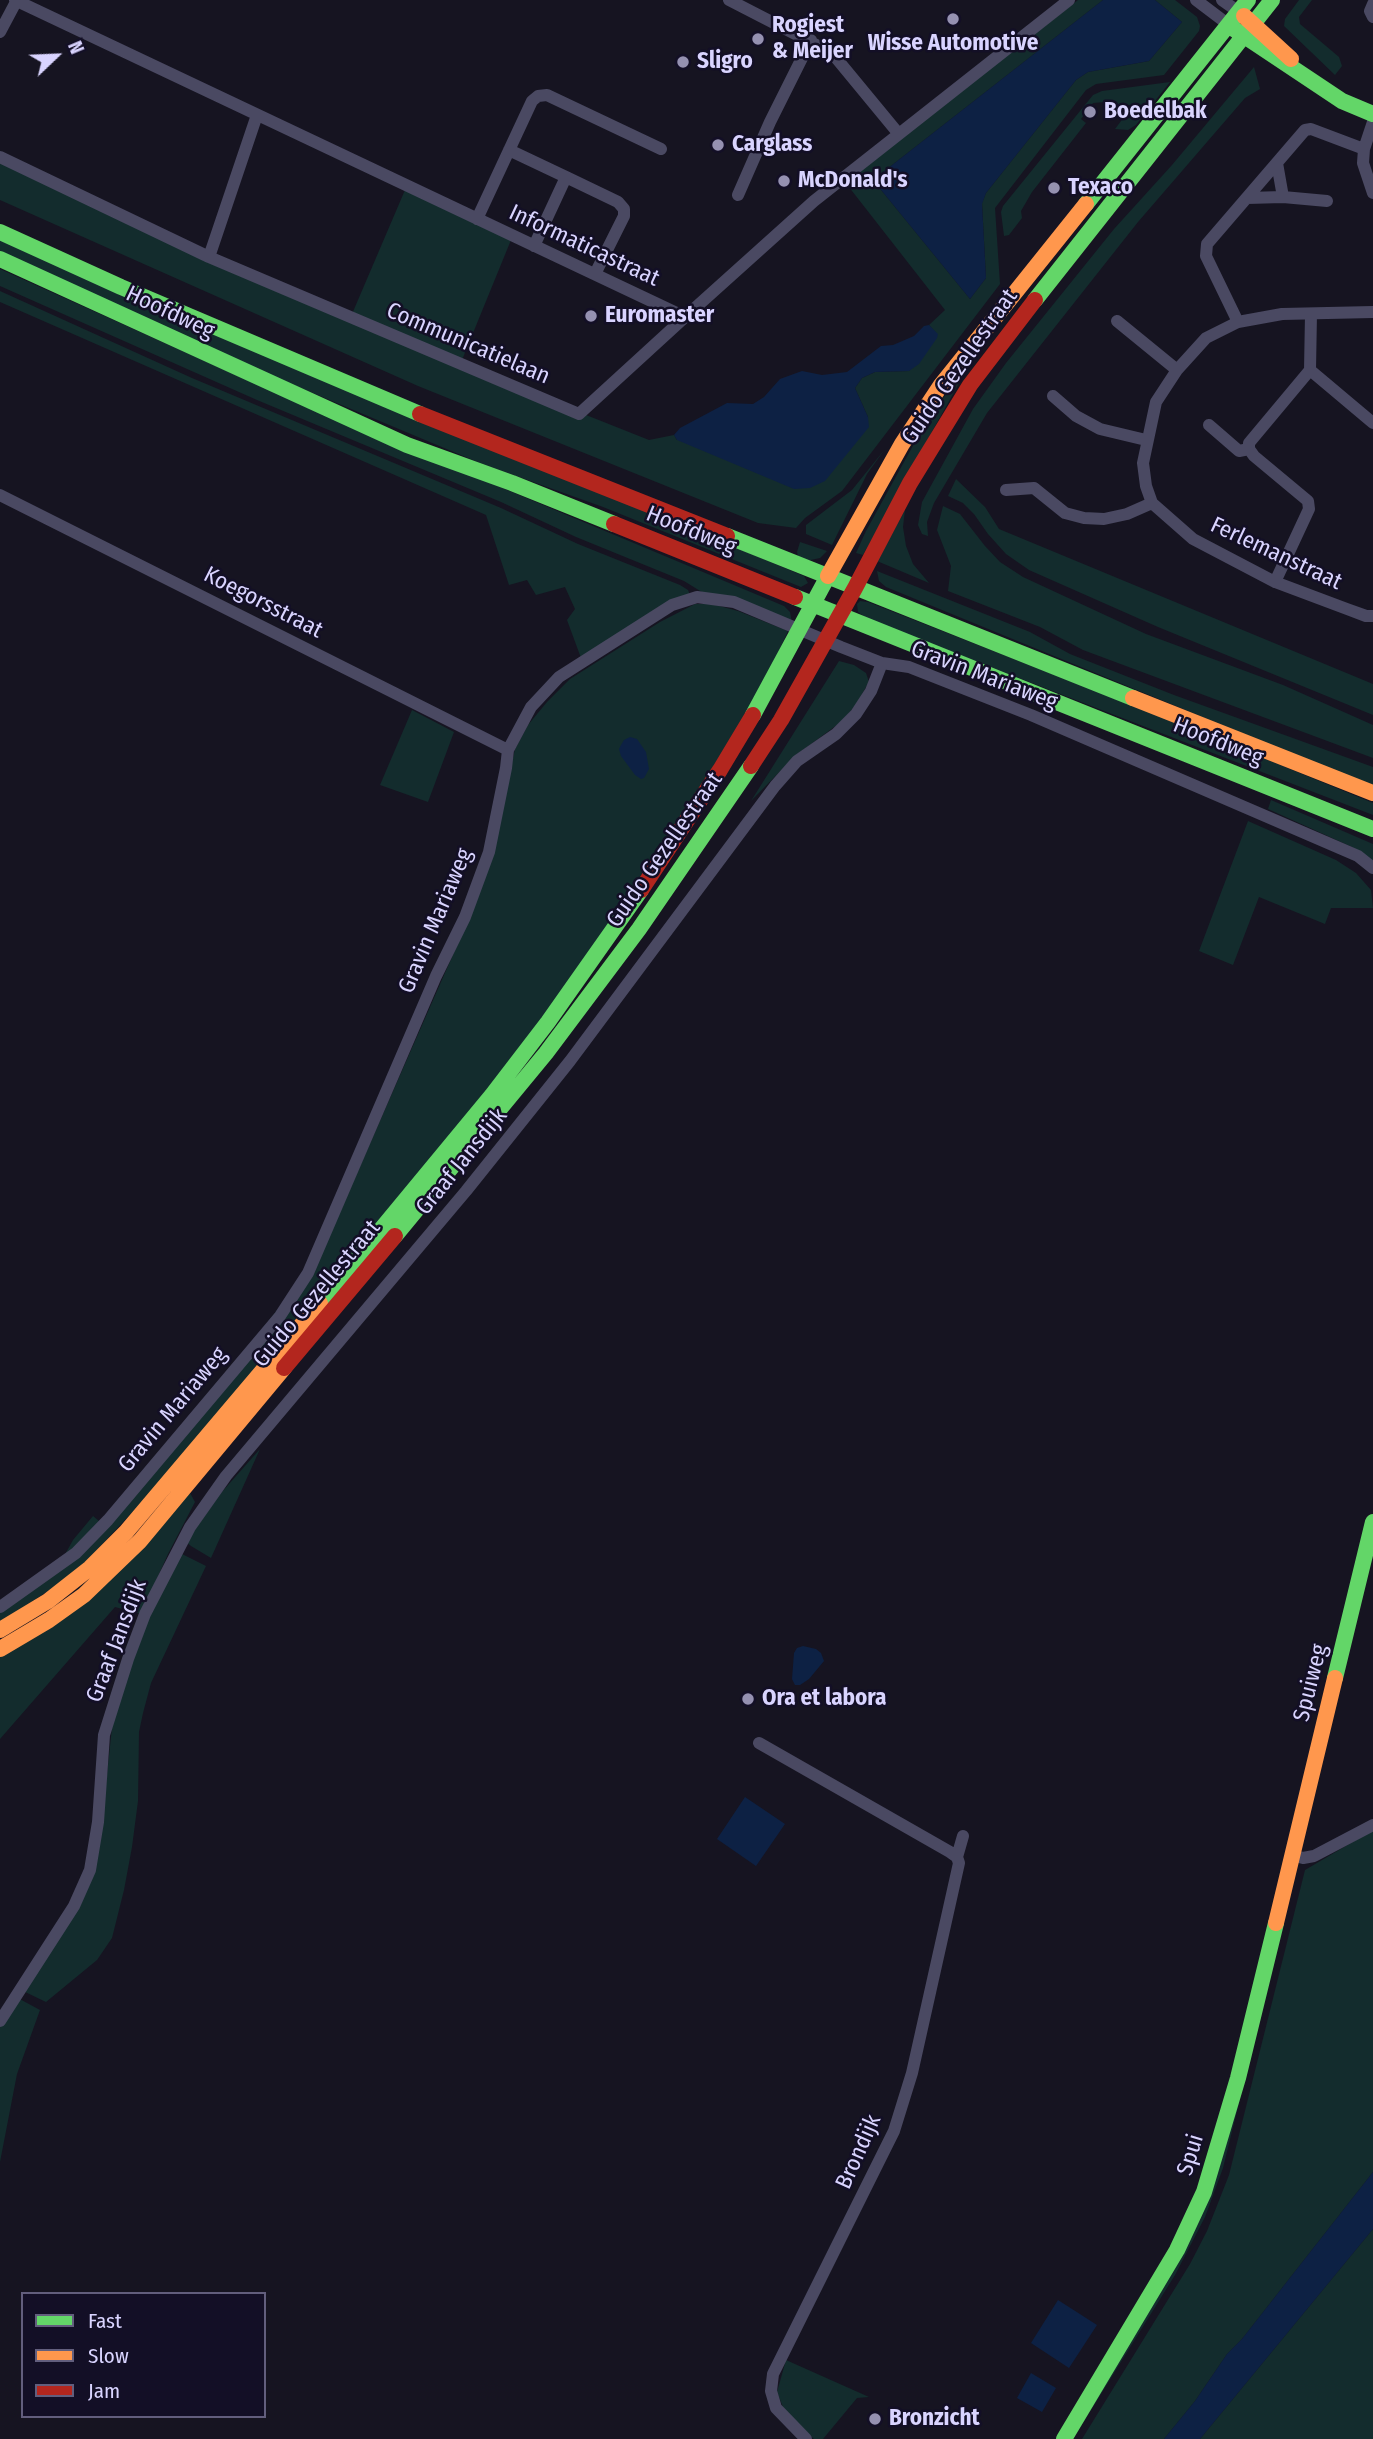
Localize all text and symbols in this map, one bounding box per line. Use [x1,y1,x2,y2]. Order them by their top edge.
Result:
marker: Wisse Automotive [945,11,961,27]
place label: Rogiest & Meijer [772,12,853,66]
north arrow [21,21,91,91]
place label: Wisse Automotive [868,30,1038,58]
marker: Rogiest & Meijer [750,31,766,47]
text: N [63,38,89,57]
place label: Sligro [697,48,753,76]
marker: Sligro [675,54,691,70]
place label: Boedelbak [1104,98,1207,126]
marker: Boedelbak [1082,104,1098,120]
place label: Carglass [732,131,812,159]
marker: Carglass [710,137,726,153]
place label: McDonald's [798,167,908,195]
marker: McDonald's [776,173,792,189]
place label: Texaco [1068,174,1133,202]
marker: Texaco [1046,180,1062,196]
street label: Informaticastraat [504,199,664,293]
street label: Hoofdweg [121,281,219,345]
street label: Guido Gezellestraat [896,284,1024,450]
street label: Communicatielaan [382,297,554,391]
place label: Euromaster [605,302,714,330]
marker: Euromaster [583,308,599,324]
street label: Hoofdweg [642,501,740,561]
street label: Ferlemanstraat [1206,512,1346,596]
street label: Koegorsstraat [199,561,327,645]
street label: Gravin Mariaweg [907,635,1061,717]
street label: Hoofdweg [1169,712,1267,772]
street label: Guido Gezellestraat [601,767,729,933]
street label: Gravin Mariaweg [393,844,479,998]
street label: Graaf Jansdijk [411,1103,513,1221]
street label: Guido Gezellestraat [247,1215,387,1373]
street label: Gravin Mariaweg [113,1342,233,1478]
street label: Graaf Jansdijk [81,1576,153,1706]
street label: Spuiweg [1288,1641,1334,1725]
place label: Ora et labora [762,1685,887,1713]
marker: Ora et labora [740,1691,756,1707]
street label: Brondijk [830,2110,888,2194]
street label: Spui [1172,2131,1210,2179]
legend [21,2292,266,2418]
text: Fast [88,2308,122,2334]
text: Slow [88,2343,129,2369]
text: Jam [88,2378,120,2404]
place label: Bronzicht [889,2405,980,2433]
marker: Bronzicht [867,2411,883,2427]

